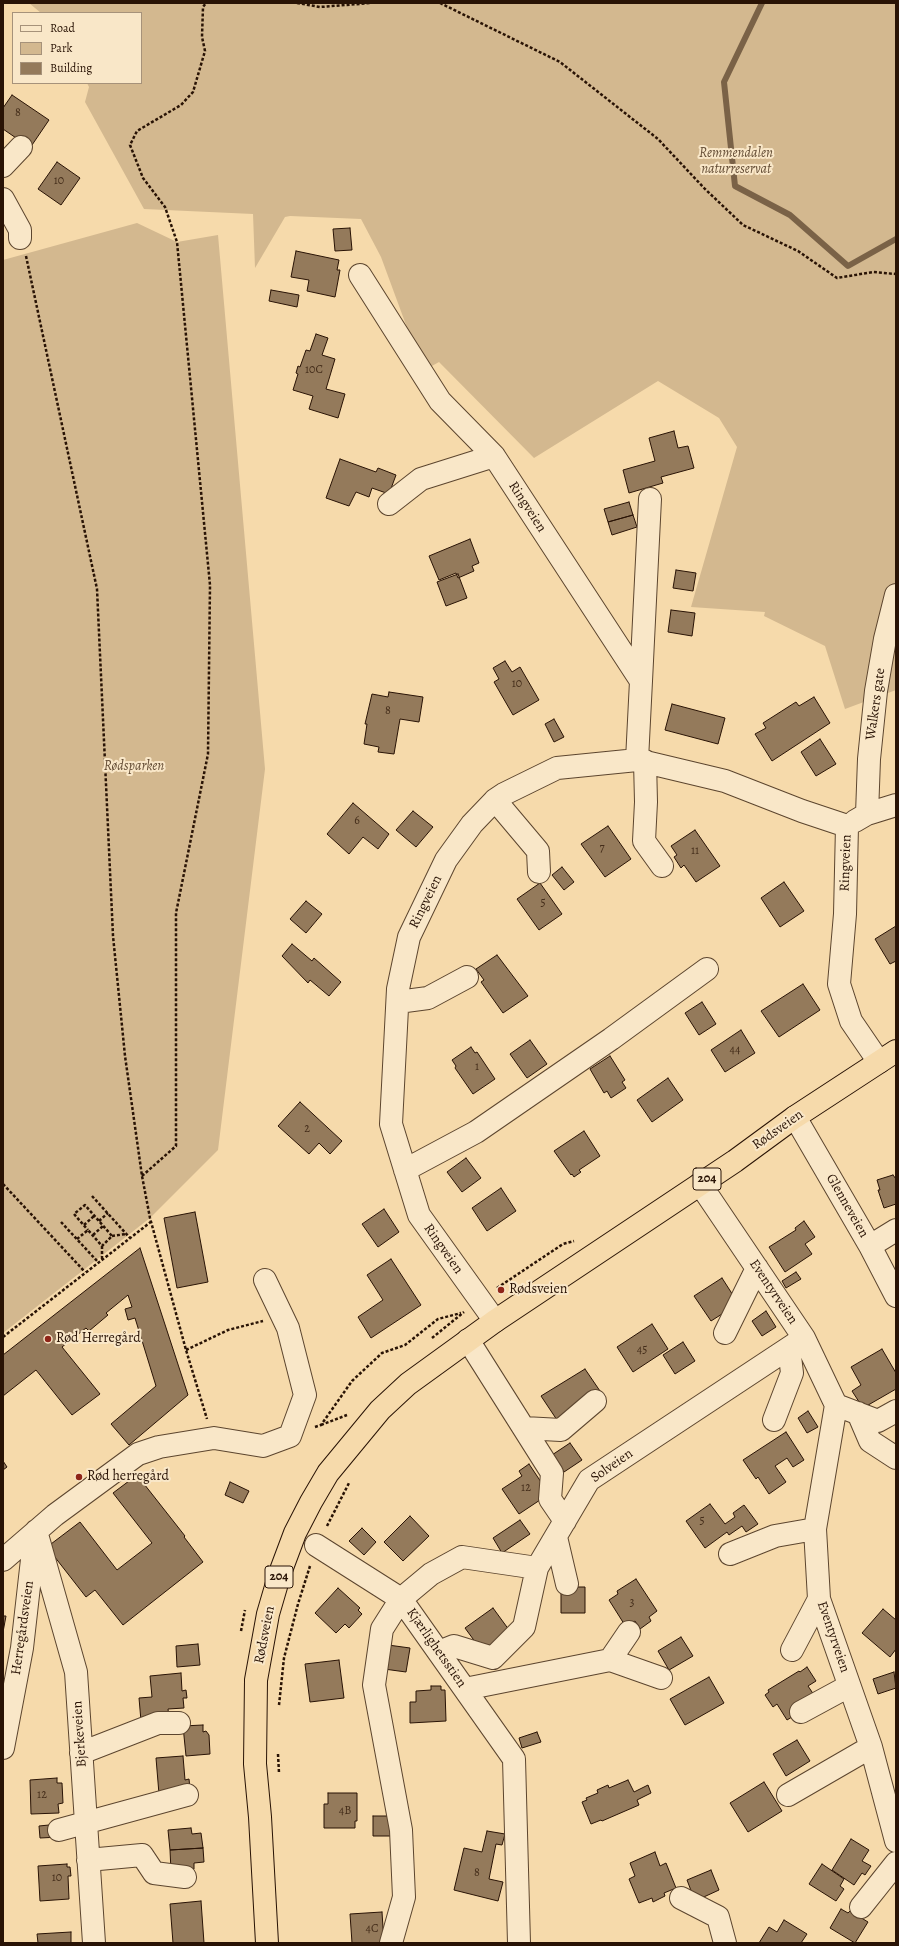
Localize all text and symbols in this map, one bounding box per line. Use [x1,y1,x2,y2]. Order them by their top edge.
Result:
legend [12,12,142,84]
text: Road [50,20,75,36]
text: Park [50,40,73,56]
text: Building [50,60,92,76]
house number: 8 [15,106,21,120]
park label: Remmendalen naturreservat [699,146,773,178]
house number: 10 [54,174,64,188]
house number: 10C [305,363,323,377]
street label: Ringveien [504,478,550,536]
street label: Walkers gate [863,667,889,741]
house number: 10 [512,677,522,691]
house number: 8 [385,704,391,718]
park label: Rødsparken [104,759,164,775]
house number: 6 [354,814,360,828]
street label: Ringveien [837,834,855,892]
house number: 7 [599,841,605,855]
house number: 11 [691,844,699,858]
street label: Ringveien [406,873,446,931]
house number: 5 [540,896,546,910]
house number: 44 [730,1043,740,1057]
house number: 1 [475,1060,479,1074]
street label: Rødsveien [749,1106,807,1154]
house number: 2 [304,1122,310,1136]
road number: 204 [693,1168,721,1190]
street label: Glenneveien [822,1171,872,1241]
street label: Ringveien [420,1221,466,1277]
street label: Eventyrveien [745,1256,801,1328]
place label: Rødsveien [509,1282,567,1298]
marker: Rødsveien [496,1285,506,1295]
place label: Rød Herregård [56,1331,141,1347]
marker: Rød Herregård [43,1334,53,1344]
house number: 45 [637,1343,647,1357]
street label: Solveien [588,1445,636,1487]
place label: Rød herregård [87,1469,169,1485]
marker: Rød herregård [74,1472,84,1482]
house number: 12 [521,1481,531,1495]
house number: 5 [699,1514,705,1528]
road number: 204 [265,1566,293,1588]
street label: Herregårdsveien [8,1580,38,1676]
house number: 3 [630,1596,634,1610]
street label: Eventyrveien [813,1599,853,1675]
street label: Rødsveien [251,1605,279,1665]
street label: Kjærlighetsstien [402,1605,470,1691]
street label: Bjerkeveien [69,1700,91,1768]
house number: 12 [37,1788,47,1802]
house number: 4B [339,1804,351,1818]
house number: 8 [474,1866,480,1880]
house number: 10 [52,1871,62,1885]
house number: 4C [366,1922,378,1936]

